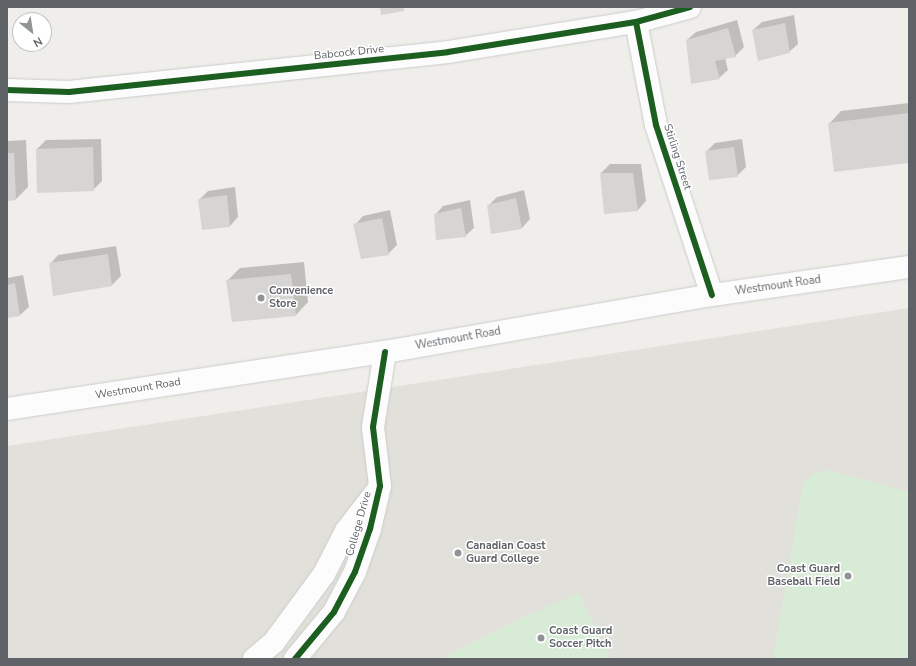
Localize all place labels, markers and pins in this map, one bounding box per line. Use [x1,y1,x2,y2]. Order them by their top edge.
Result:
place label: Convenience Store [269,285,333,311]
marker: Convenience Store [256,293,266,303]
place label: Canadian Coast Guard College [466,540,546,566]
marker: Canadian Coast Guard College [453,548,463,558]
place label: Coast Guard Baseball Field [767,563,840,589]
marker: Coast Guard Baseball Field [843,571,853,581]
place label: Coast Guard Soccer Pitch [549,625,612,651]
marker: Coast Guard Soccer Pitch [536,633,546,643]

